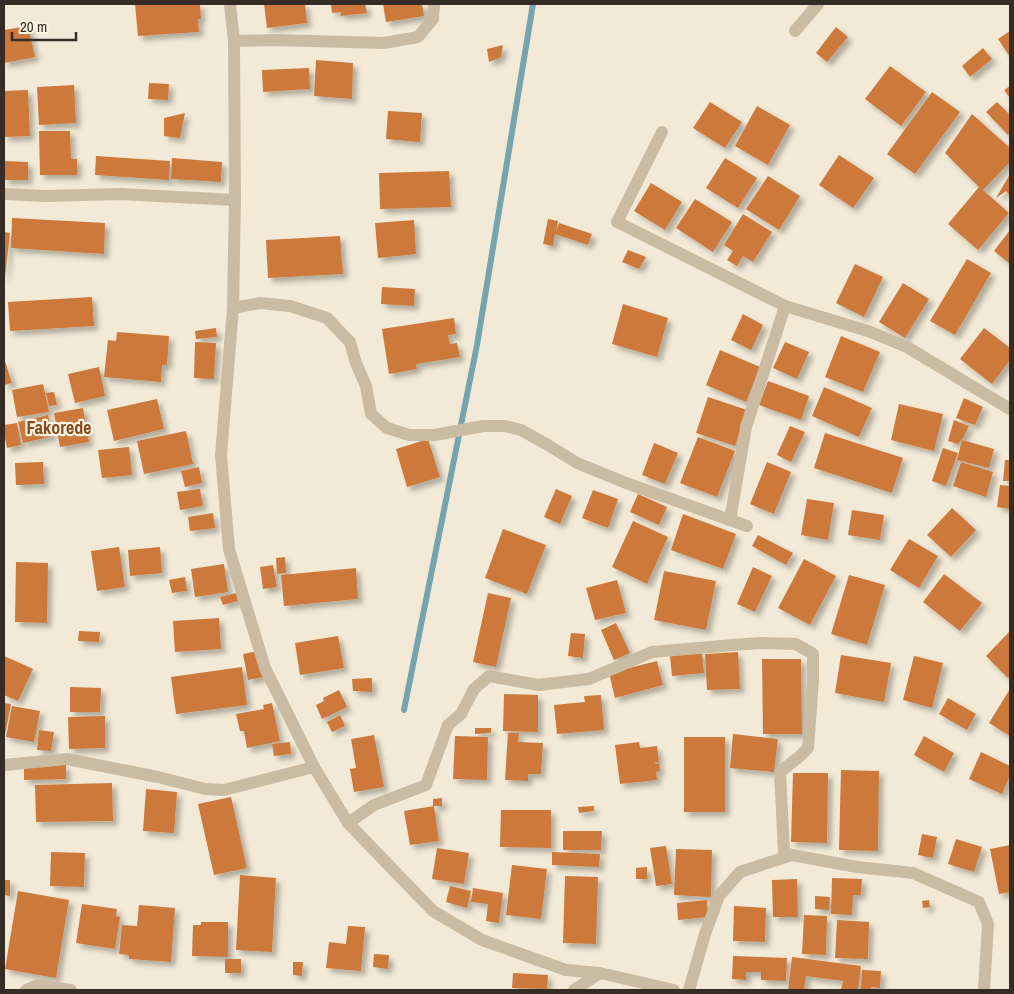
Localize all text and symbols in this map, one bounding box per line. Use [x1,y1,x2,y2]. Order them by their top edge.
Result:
scale bar [12,10,76,42]
text: 20 m [20,16,47,37]
district label: Fakorede [27,415,91,440]

